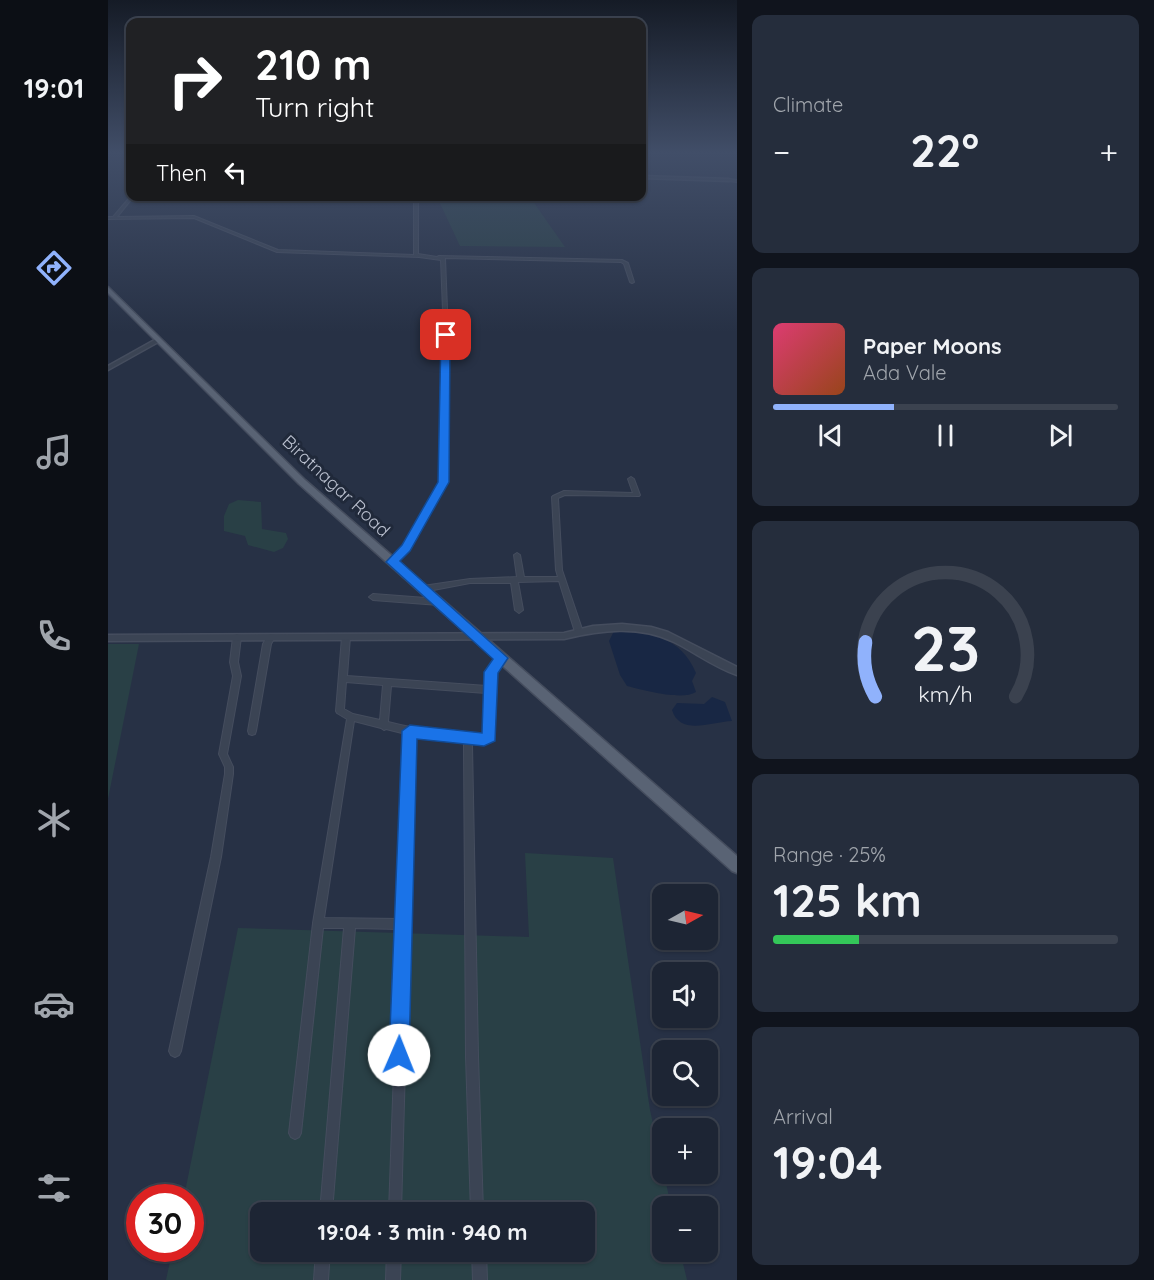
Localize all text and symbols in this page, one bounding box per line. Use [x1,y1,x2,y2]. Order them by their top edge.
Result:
text: 210 m [255,38,372,91]
icon: right [156,42,234,120]
text: 19:01 [24,71,84,105]
text: Turn right [255,90,374,124]
text: Climate [773,92,843,117]
text: 22° [910,122,979,178]
text: − [773,131,790,172]
text: + [1099,131,1118,172]
icon: left [219,156,252,189]
text: Then [156,159,207,187]
icon: directions [33,247,75,289]
pin [420,309,471,360]
icon: arrive [429,318,462,351]
text: Paper Moons [863,332,1002,360]
text: Ada Vale [863,360,947,385]
icon: previous [814,419,847,452]
icon: pause [929,419,962,452]
icon: next [1044,419,1077,452]
street label: Biratnagar Road [278,430,395,542]
icon: music [33,431,75,473]
text: 23 [911,609,980,687]
icon: phone [33,615,75,657]
text: km/h [918,681,973,707]
icon: climate [33,799,75,841]
text: Range · 25% [773,842,886,867]
text: 125 km [773,872,922,928]
north arrow [652,884,718,950]
map controls [652,884,718,1262]
button: sound [652,962,718,1028]
icon: car [33,983,75,1025]
position arrow [367,1023,431,1087]
button: search [652,1040,718,1106]
text: Arrival [773,1104,833,1129]
button: + [652,1118,718,1184]
text: 19:04 [773,1134,882,1190]
icon: filters [33,1167,75,1209]
speed limit sign: 30 [126,1184,204,1262]
button: − [652,1196,718,1262]
text: 19:04 · 3 min · 940 m [318,1218,527,1246]

